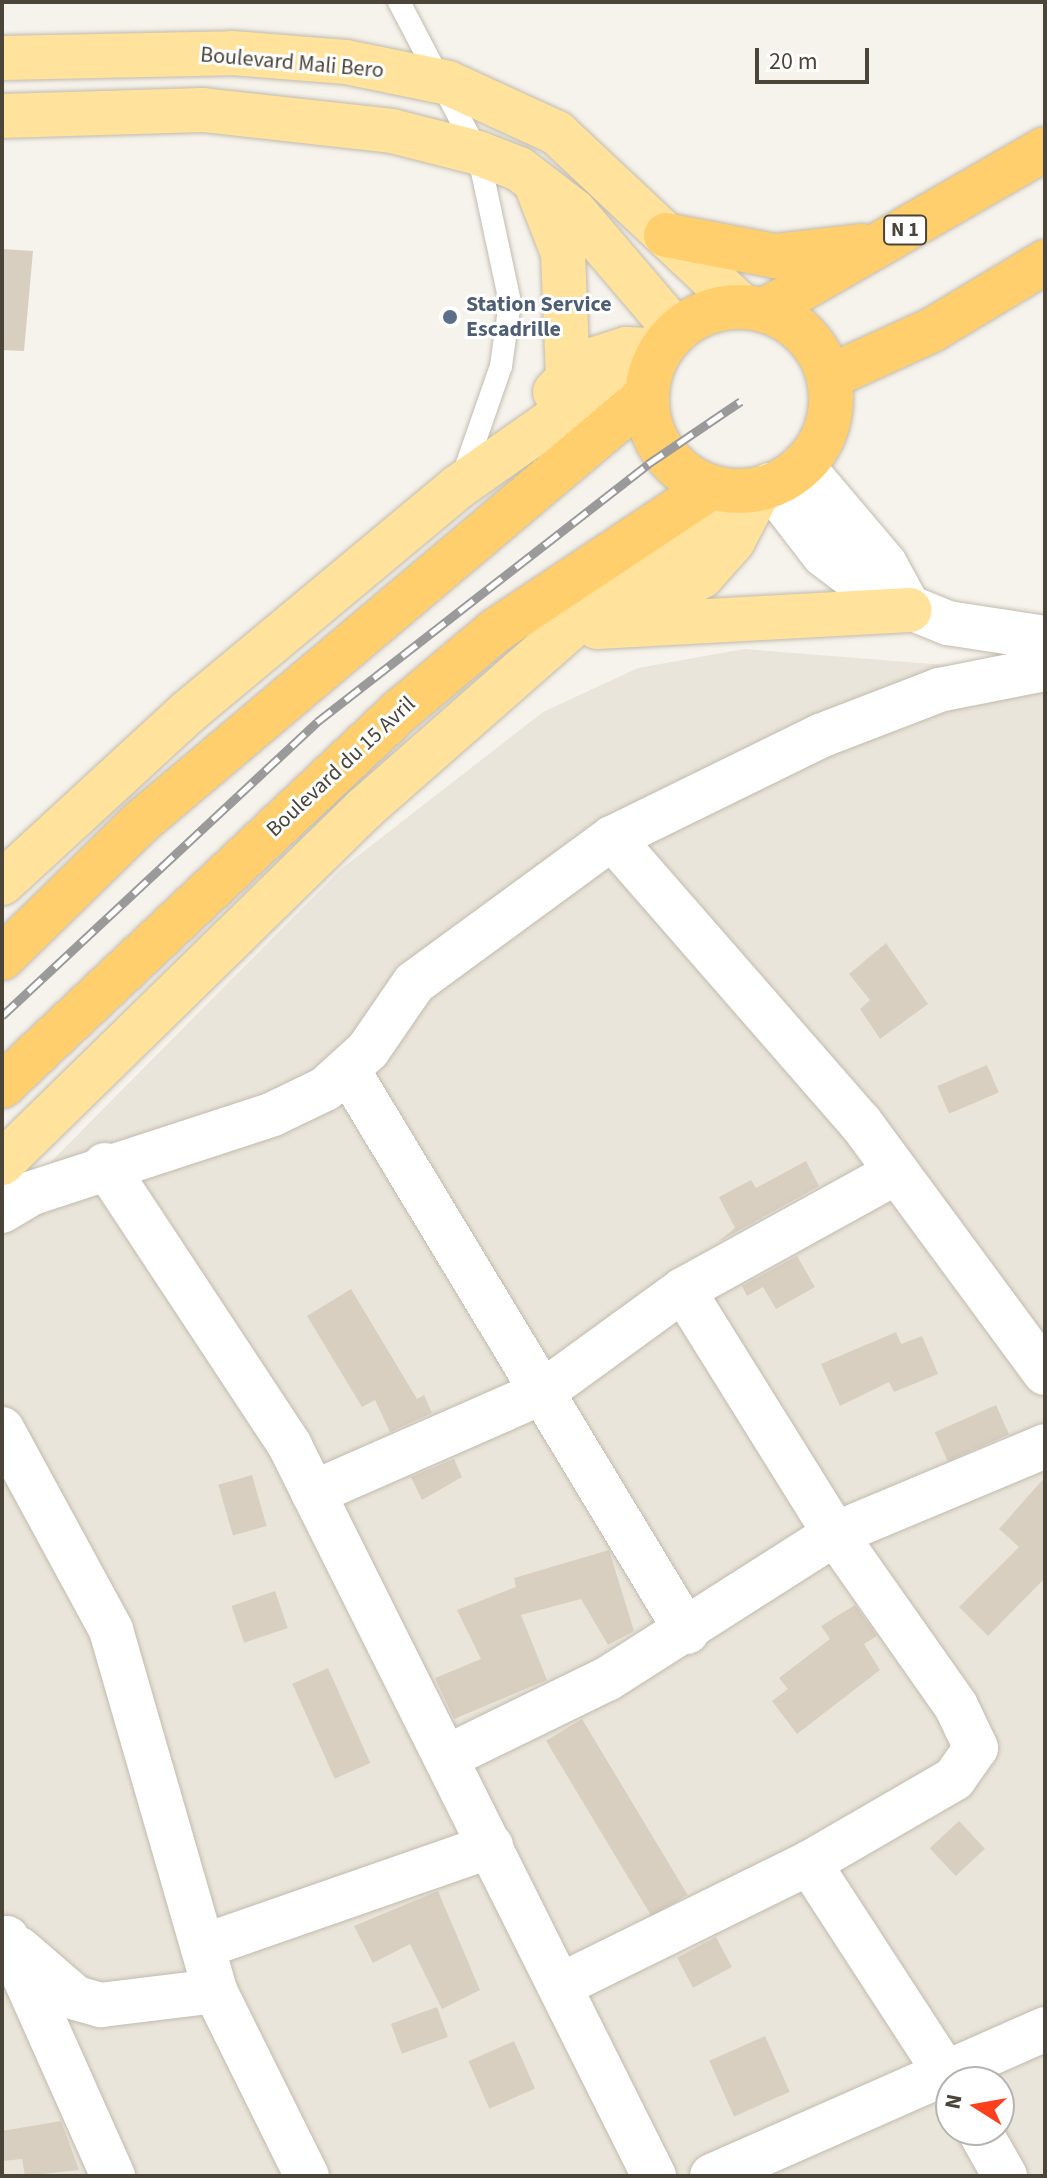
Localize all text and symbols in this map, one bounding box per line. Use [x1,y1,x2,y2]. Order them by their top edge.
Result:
scale bar [759,32,873,82]
street label: Boulevard Mali Bero [199,42,385,84]
text: 20 m [769,44,818,79]
road number: N 1 [883,214,927,246]
place label: Station Service Escadrille [466,291,612,342]
marker: Station Service Escadrille [441,308,459,326]
street label: Boulevard du 15 Avril [261,691,421,843]
north arrow [935,2066,1015,2146]
text: N [936,2092,971,2112]

